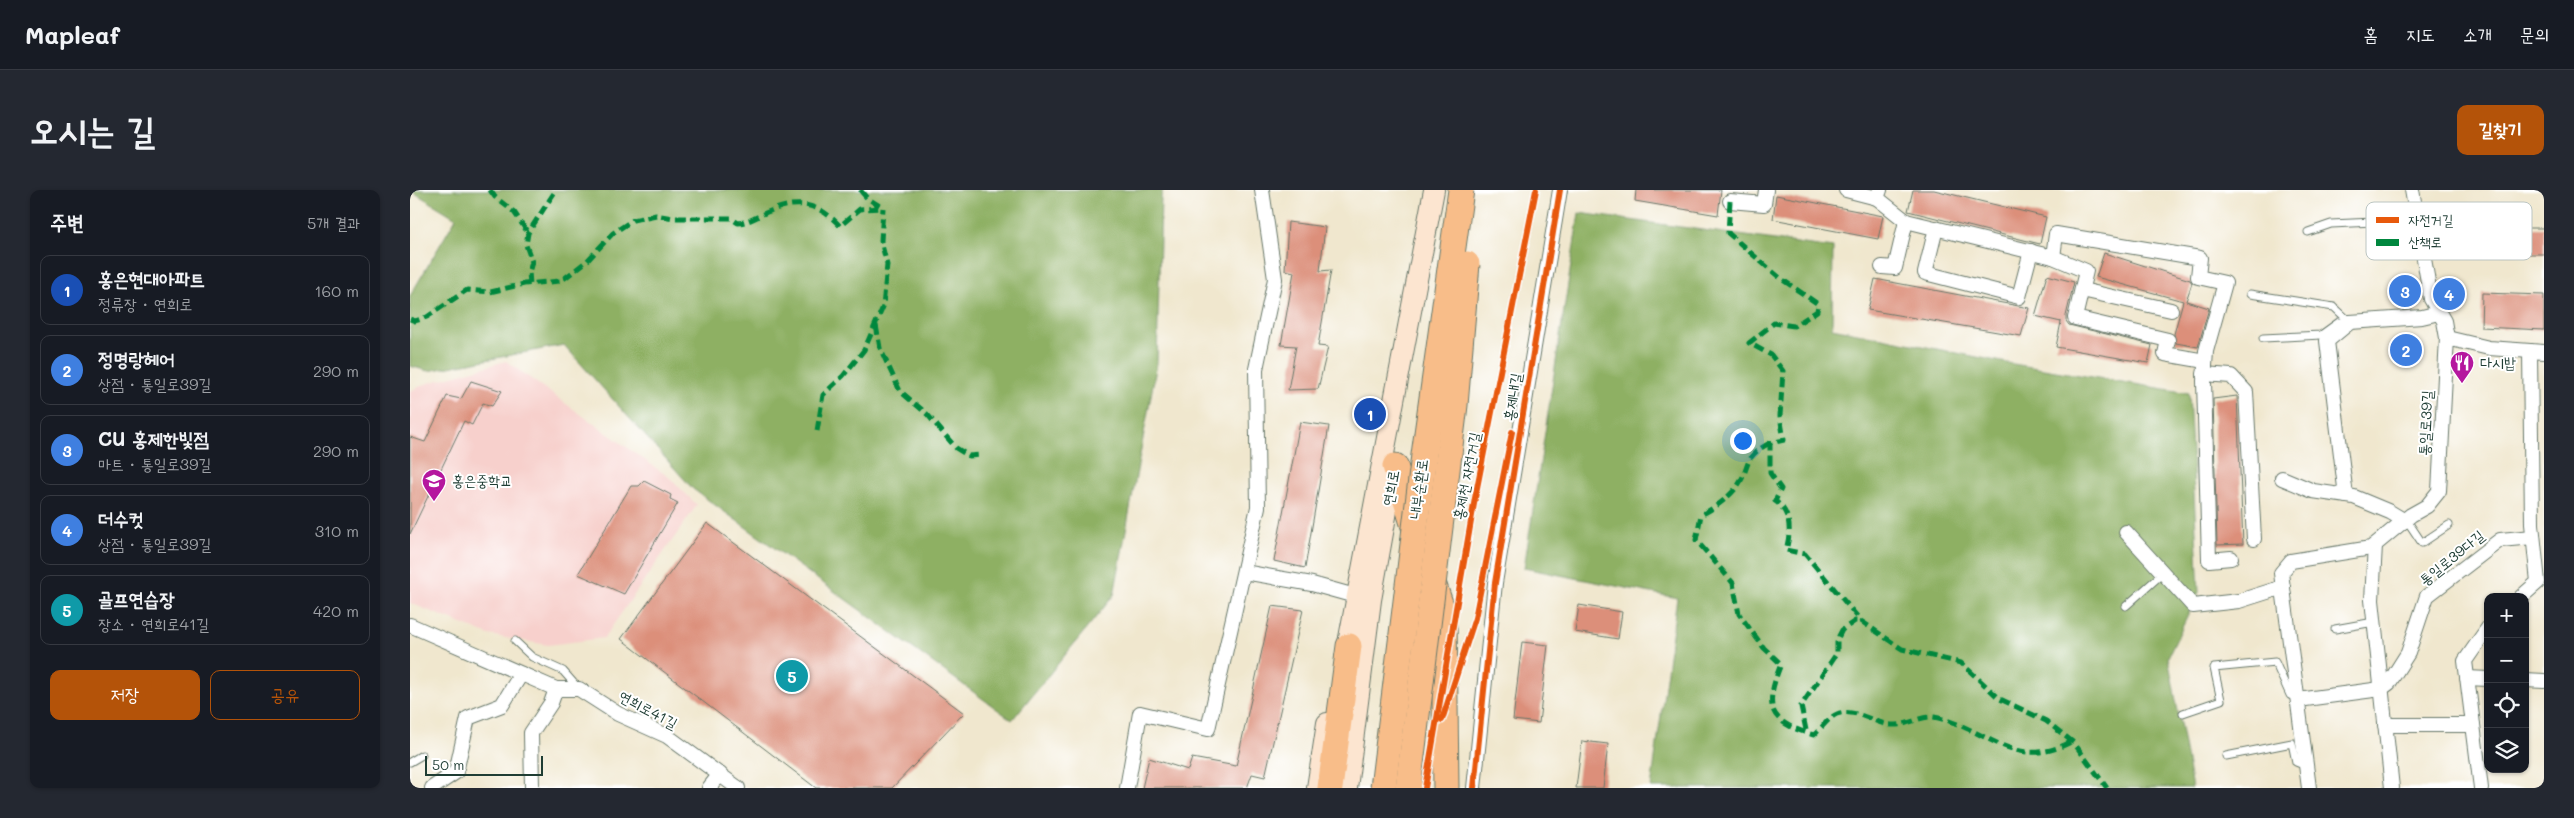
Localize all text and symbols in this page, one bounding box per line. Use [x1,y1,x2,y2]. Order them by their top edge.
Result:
text: Mapleaf [25,19,120,50]
text: 홈 [2364,22,2378,46]
text: 지도 [2406,22,2435,46]
text: 소개 [2463,22,2492,46]
text: 문의 [2520,22,2549,46]
button: 길찾기 [2457,105,2544,155]
text: 오시는 길 [30,106,155,152]
legend [2366,202,2532,260]
text: 주변 [50,208,84,235]
text: 자전거길 [2408,210,2454,229]
text: 5개 결과 [307,212,360,233]
text: 산책로 [2408,232,2442,251]
text: 홍은현대아파트 [98,266,205,291]
pin: 3 [2389,272,2421,310]
pin: 4 [2433,275,2465,313]
text: 1 [63,280,71,301]
text: 160 m [314,280,359,301]
text: 정류장 · 연희로 [98,293,192,314]
pin: 2 [2390,331,2422,369]
text: 정명랑헤어 [98,346,174,371]
restaurant icon: 다시밥 [2449,350,2475,384]
place label: 다시밥 [2480,352,2516,372]
text: 2 [63,360,71,381]
text: 290 m [313,360,359,381]
street label: 홍제내길 [1498,371,1526,422]
text: 상점 · 통일로39길 [98,373,211,394]
street label: 통일로39길 [2413,390,2437,456]
pin: 1 [1354,395,1386,433]
text: CU 홍제한빛점 [98,426,209,451]
your location [1730,428,1756,454]
street label: 홍제천 자전거길 [1448,430,1484,522]
text: 3 [62,440,72,461]
text: 290 m [313,440,359,461]
text: 마트 · 통일로39길 [98,453,211,474]
street label: 내부순환로 [1404,458,1432,520]
school or university icon: 홍은중학교 [421,468,447,502]
street label: 연희로 [1377,468,1403,507]
place label: 홍은중학교 [452,470,512,490]
text: 더수컷 [98,506,144,531]
text: 4 [62,520,72,541]
text: 310 m [315,520,359,541]
street label: 통일로39다길 [2415,525,2488,590]
text: 상점 · 통일로39길 [98,533,211,554]
text: 골프연습장 [98,586,174,611]
map controls [2484,593,2529,773]
button: + [2484,593,2529,638]
text: 5 [62,600,72,621]
text: 420 m [313,600,359,621]
text: 장소 · 연희로41길 [98,613,209,634]
button: − [2484,638,2529,683]
pin: 5 [776,657,808,695]
button: 저장 [50,670,200,720]
button: 공유 [210,670,360,720]
button: locate [2484,683,2529,728]
street label: 연희로41길 [616,685,681,733]
button: layers [2484,728,2529,773]
scale bar [425,753,542,776]
text: 50 m [432,755,464,774]

